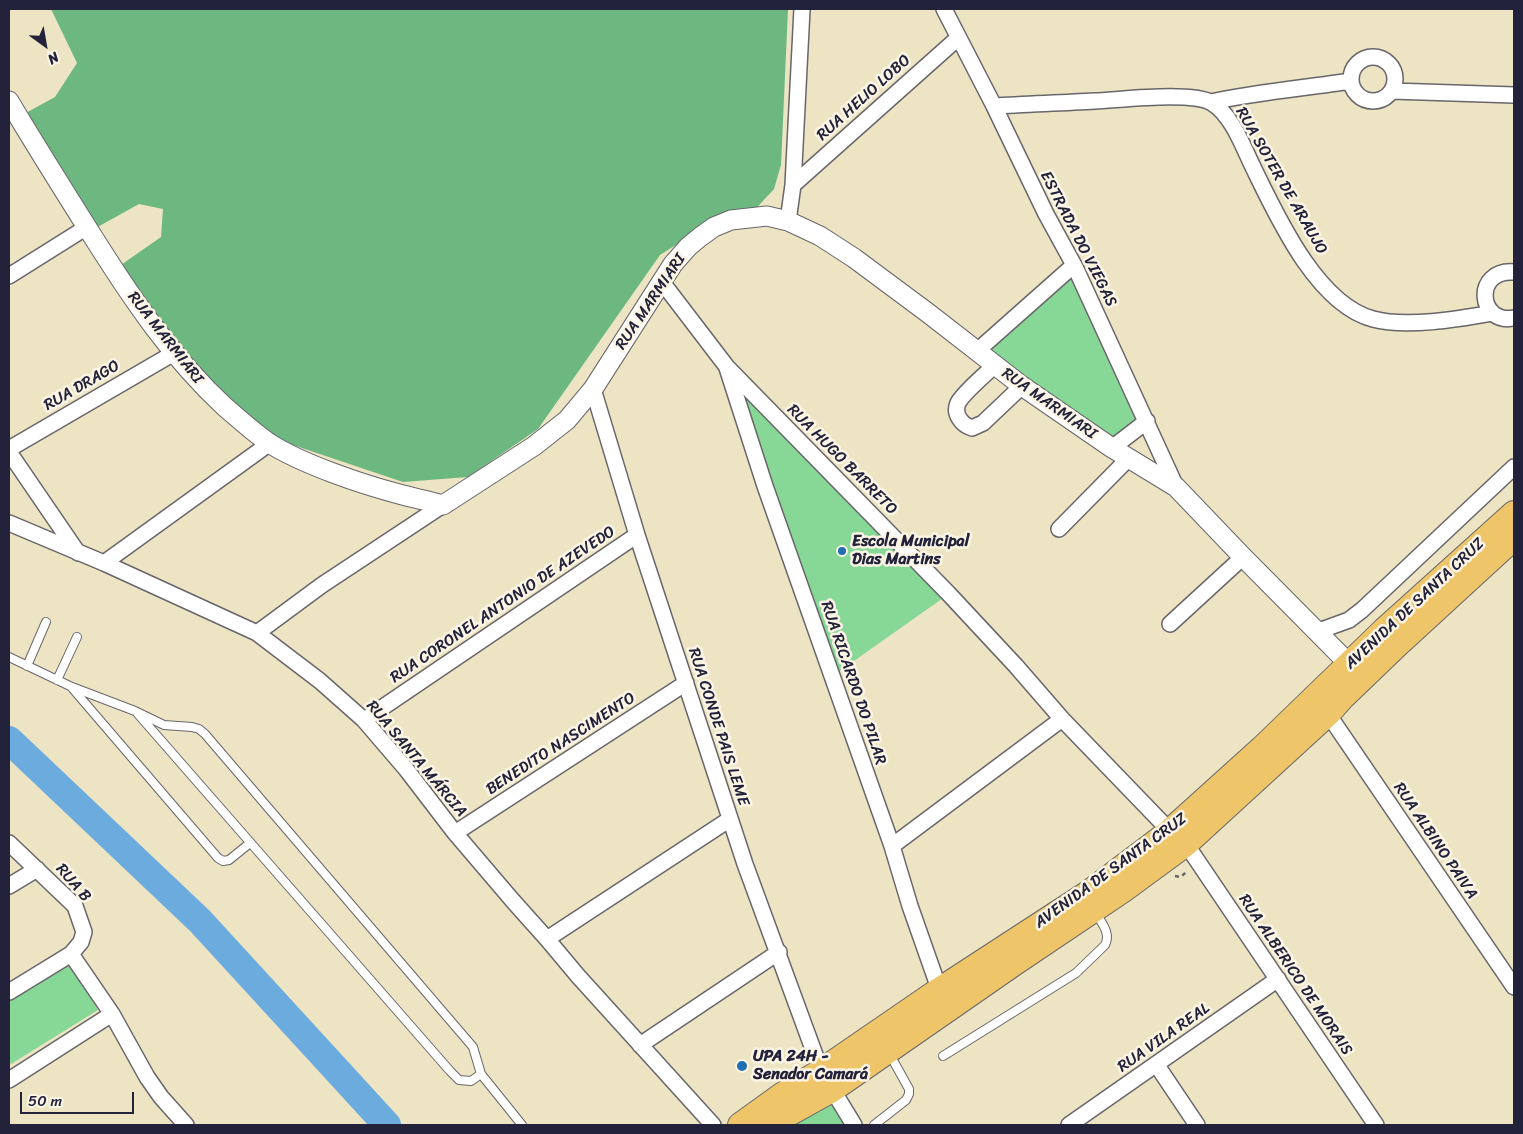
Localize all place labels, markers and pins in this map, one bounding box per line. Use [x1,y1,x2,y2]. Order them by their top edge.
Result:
place label: Escola Municipal Dias Martins [852,532,969,570]
marker: Escola Municipal Dias Martins [836,545,848,557]
place label: UPA 24H - Senador Camará [753,1047,868,1085]
marker: UPA 24H - Senador Camará [735,1059,749,1073]

